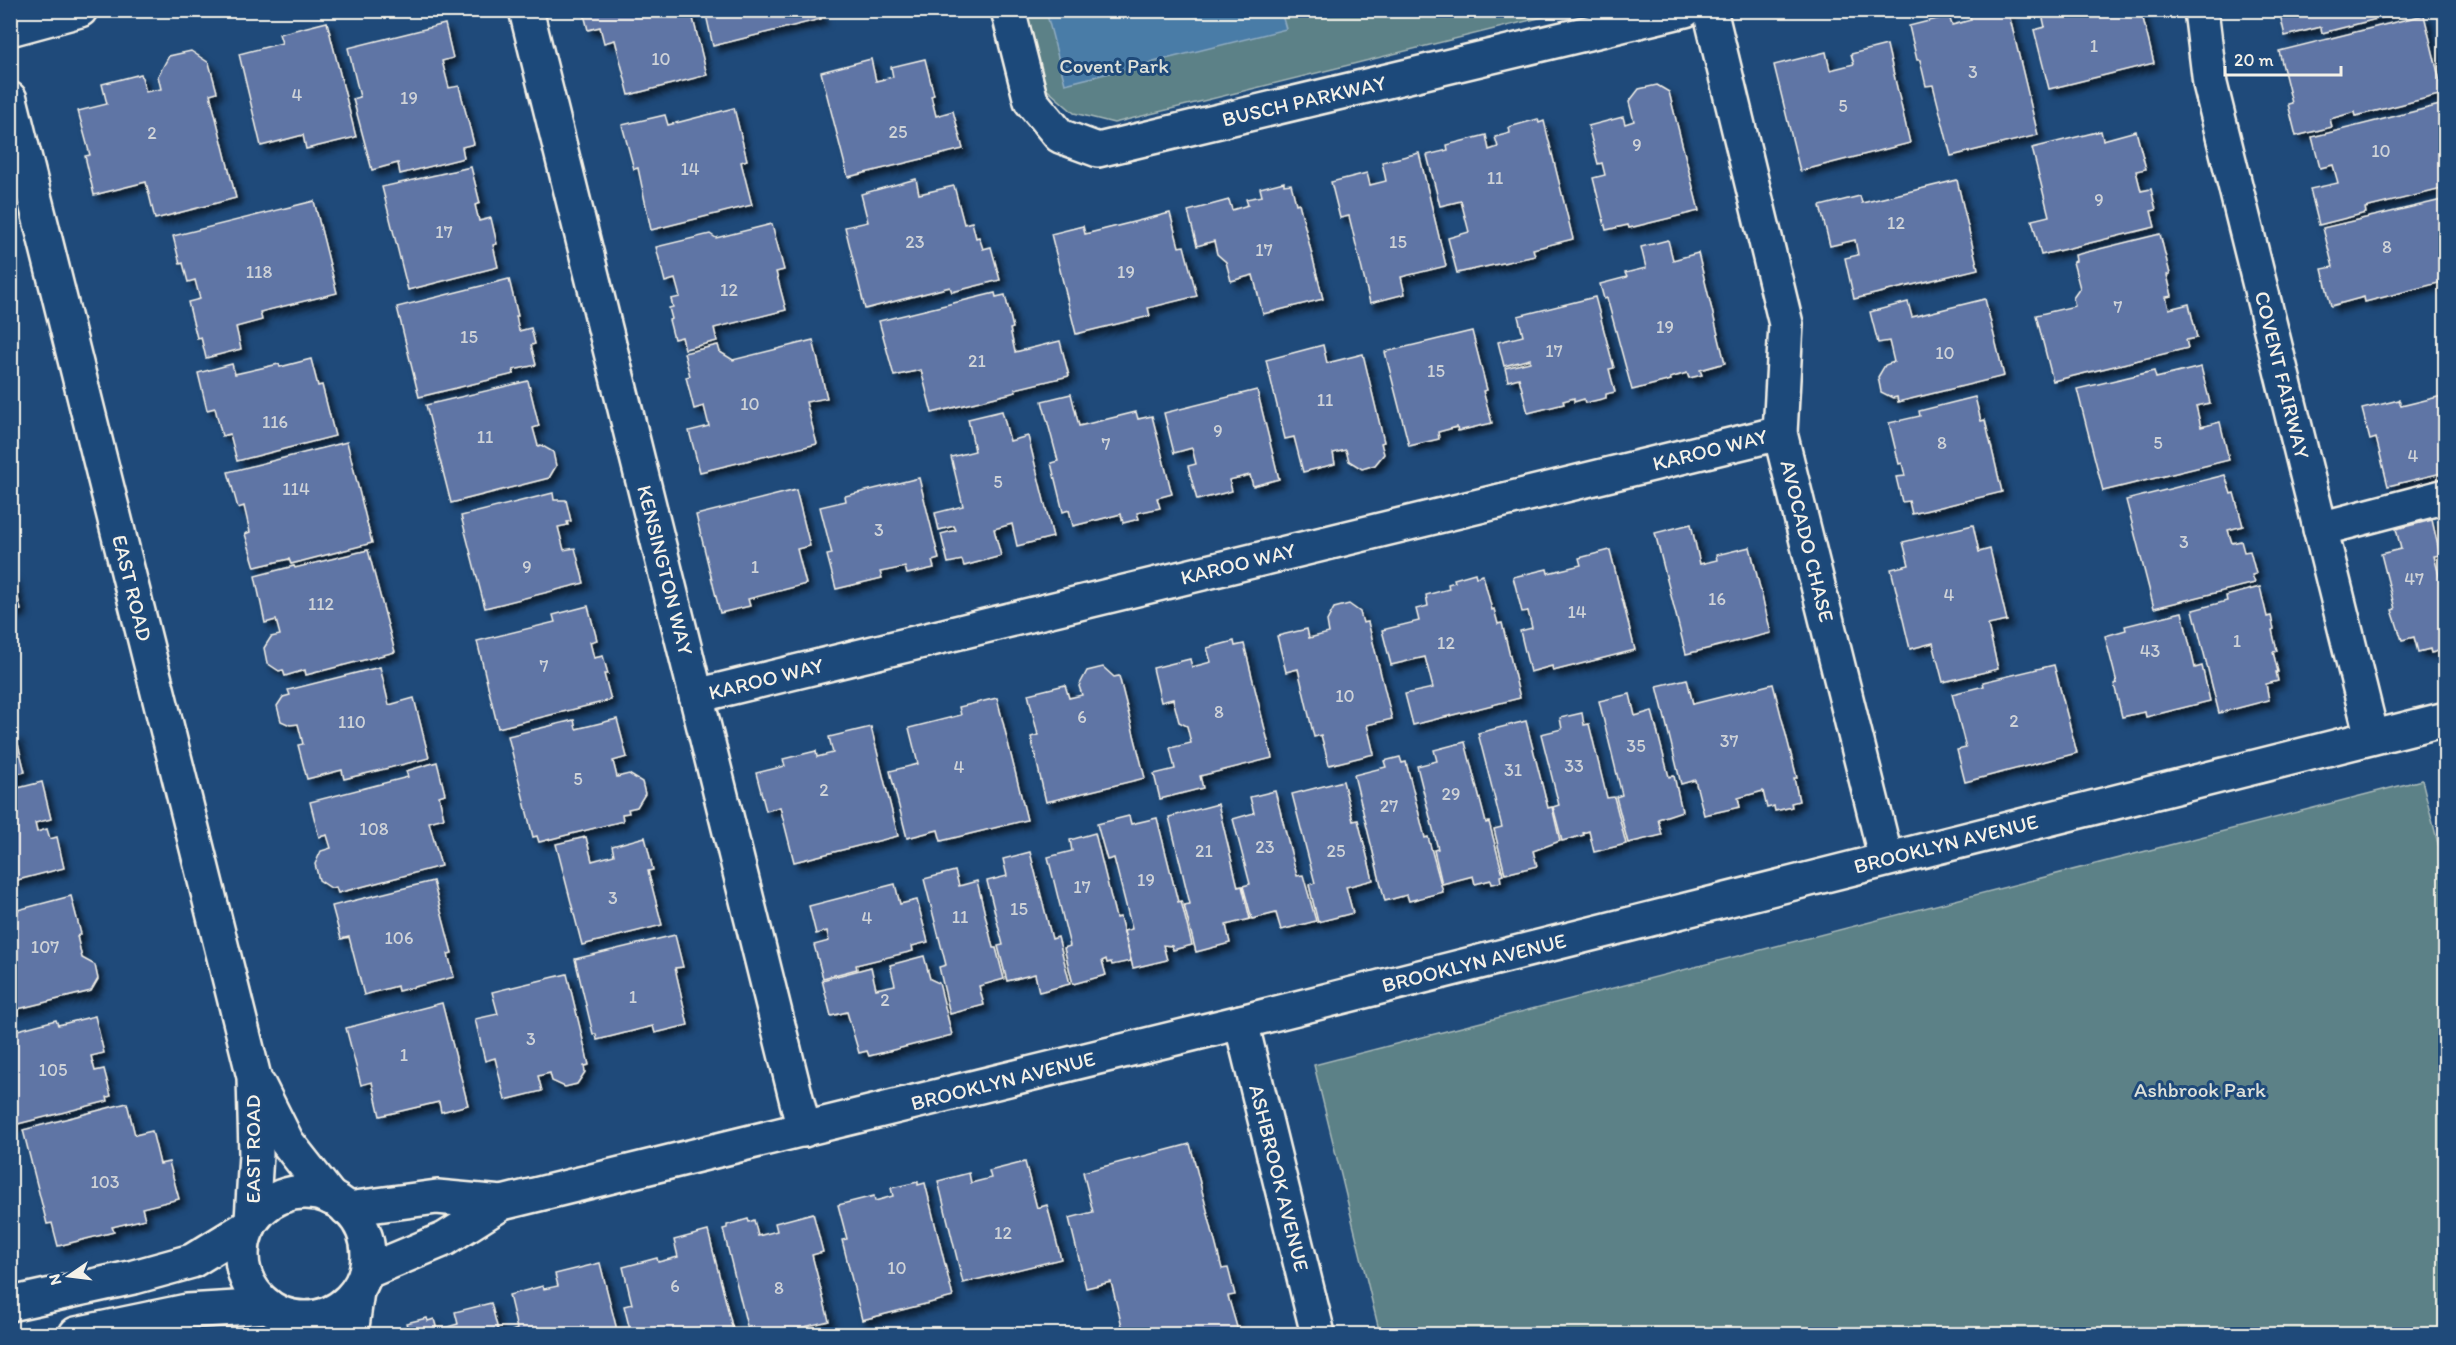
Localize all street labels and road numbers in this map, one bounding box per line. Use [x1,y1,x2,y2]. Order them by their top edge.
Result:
street label: BUSCH PARKWAY [1220,70,1388,131]
street label: COVENT FAIRWAY [2250,288,2315,461]
street label: KAROO WAY [1650,423,1770,476]
street label: AVOCADO CHASE [1775,457,1840,624]
street label: KENSINGTON WAY [632,482,699,658]
street label: EAST ROAD [107,532,158,644]
street label: KAROO WAY [1178,537,1298,590]
street label: KAROO WAY [706,652,826,705]
street label: BROOKLYN AVENUE [1851,809,2041,879]
street label: BROOKLYN AVENUE [1379,928,1569,998]
street label: BROOKLYN AVENUE [908,1046,1098,1116]
street label: ASHBROOK AVENUE [1244,1082,1315,1274]
street label: EAST ROAD [240,1095,265,1203]

